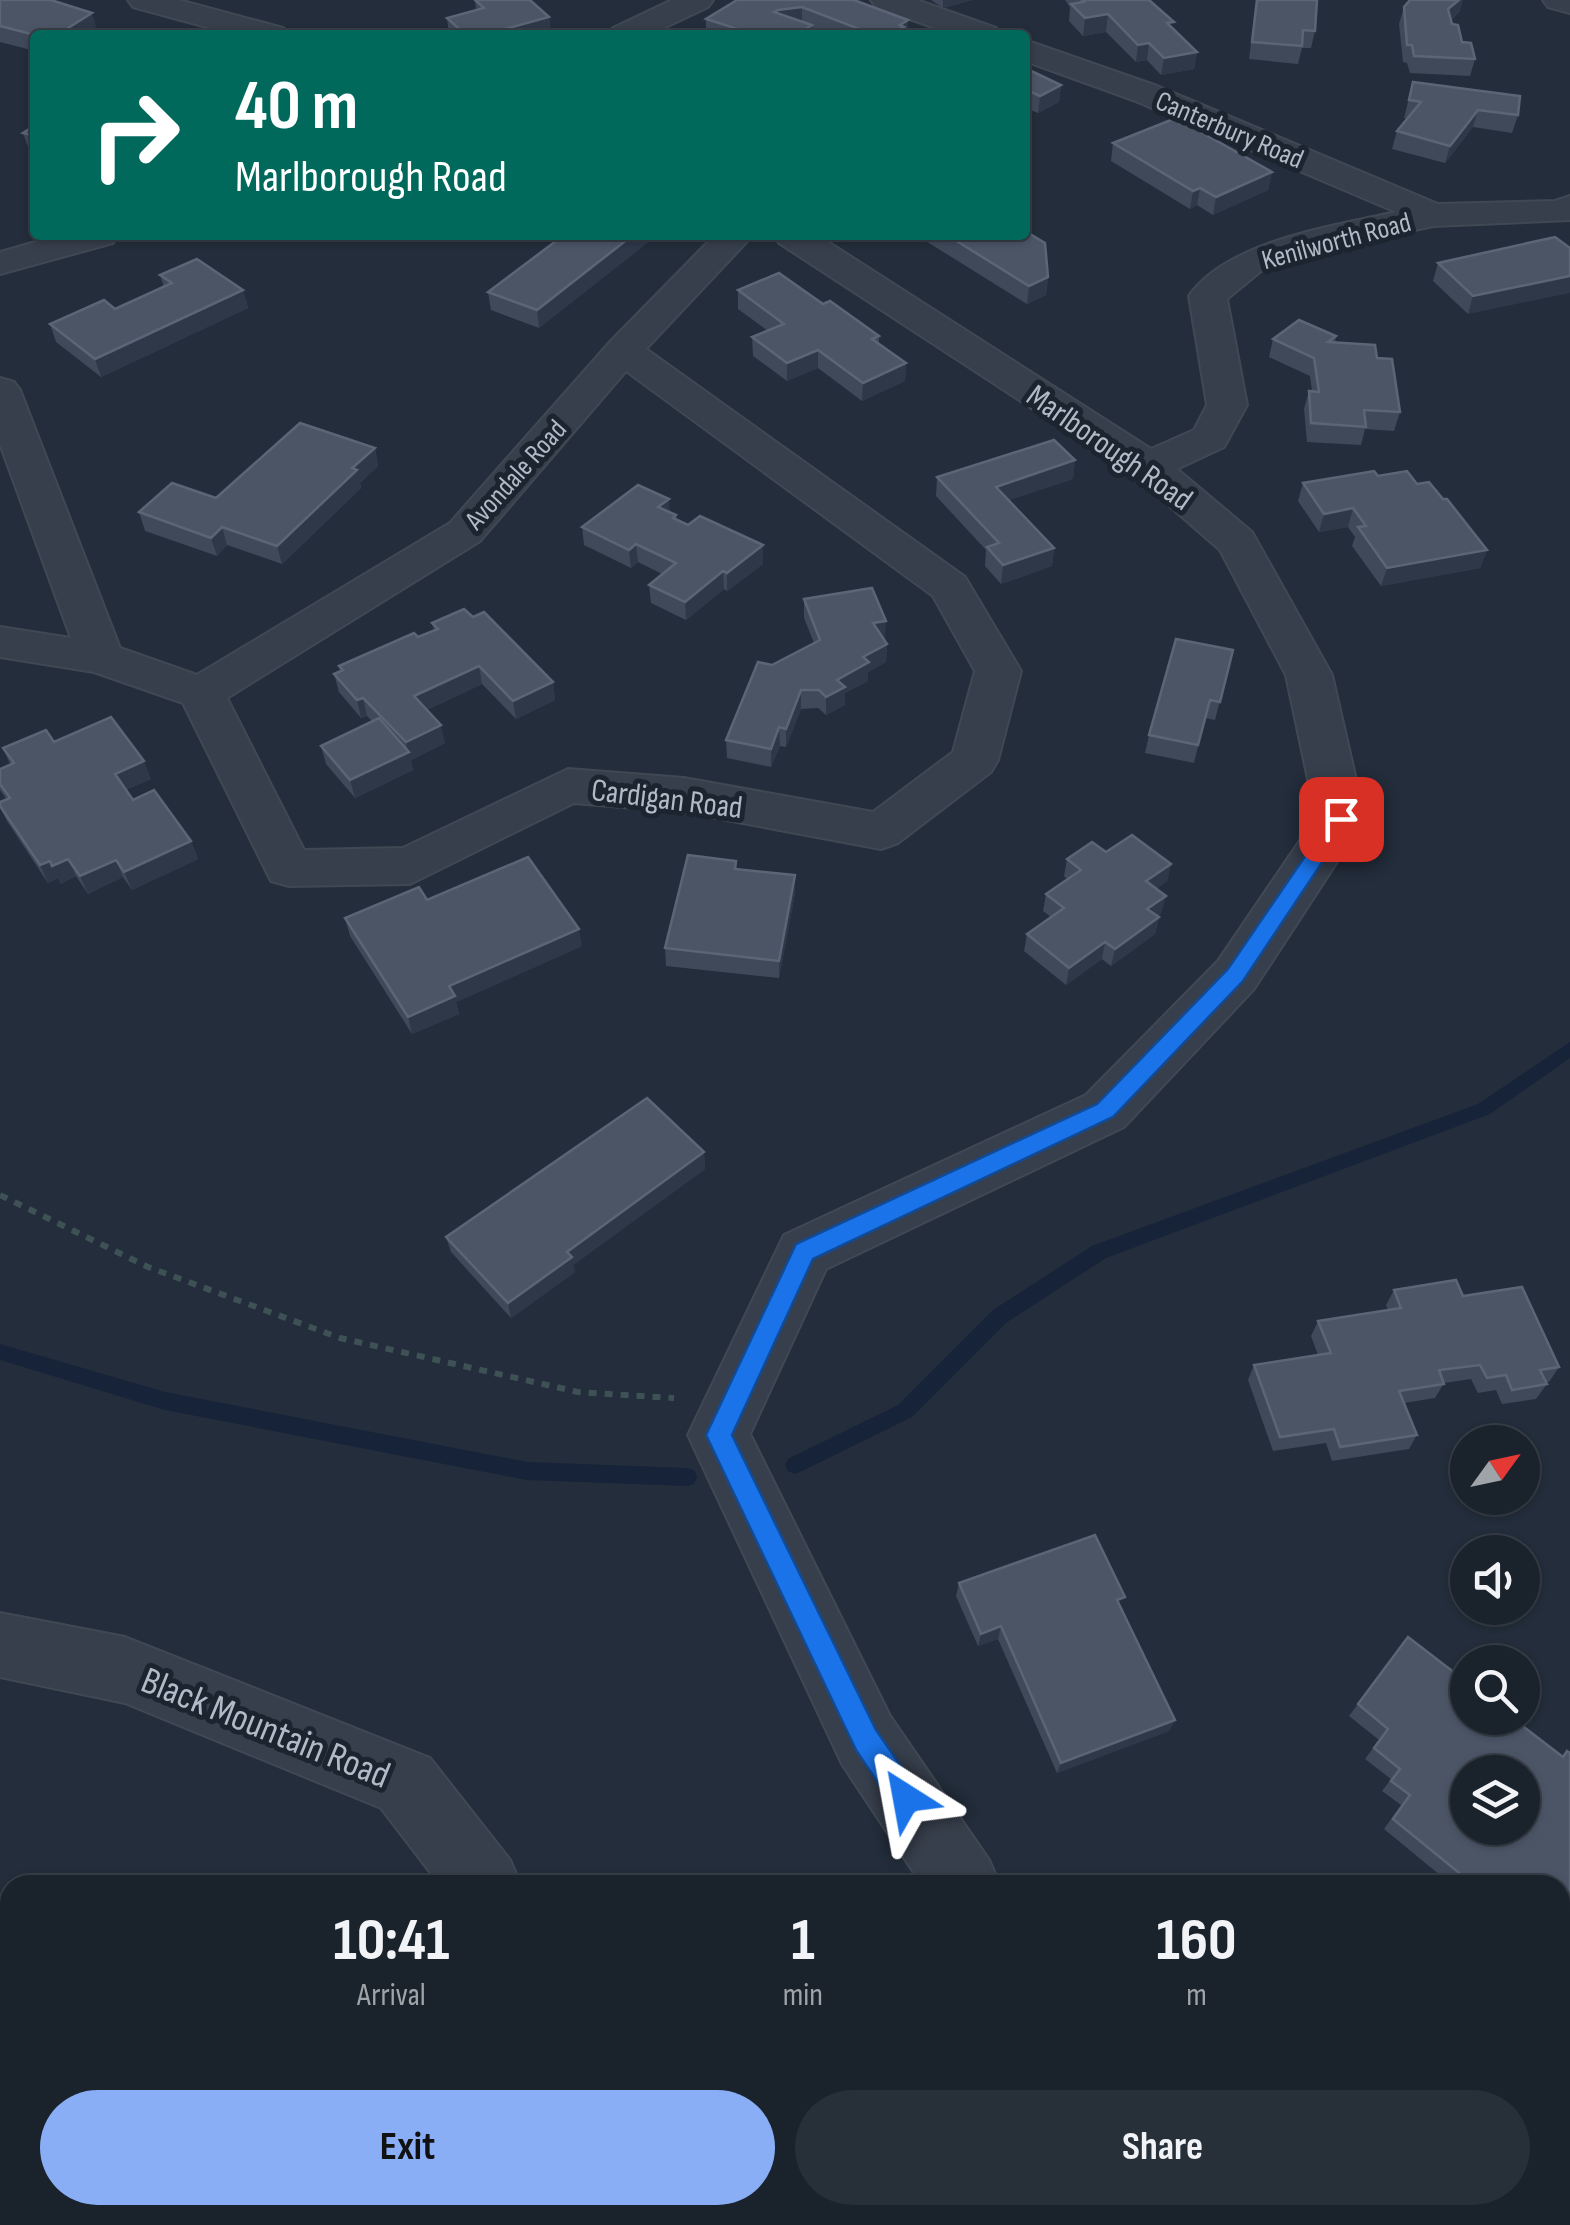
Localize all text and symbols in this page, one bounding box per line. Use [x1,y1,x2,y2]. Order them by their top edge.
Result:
text: 40 m [235,65,358,149]
icon: right [70,70,200,200]
street label: Canterbury Road [1151,84,1308,176]
text: Marlborough Road [235,150,507,205]
street label: Kenilworth Road [1258,206,1415,277]
street label: Marlborough Road [1019,377,1199,520]
street label: Avondale Road [458,413,574,537]
street label: Cardigan Road [589,771,745,828]
pin [1299,777,1384,862]
icon: arrive [1314,792,1369,847]
north arrow [1450,1425,1540,1515]
map controls [1450,1425,1540,1845]
button: sound [1450,1535,1540,1625]
button: search [1450,1645,1540,1735]
street label: Black Mountain Road [135,1658,396,1799]
position arrow [854,1746,958,1850]
button: layers [1450,1755,1540,1845]
text: 10:41 [333,1905,450,1977]
text: 1 [791,1905,815,1977]
text: 160 [1156,1905,1237,1977]
text: Arrival [357,1976,426,2015]
text: min [783,1976,823,2015]
text: m [1186,1976,1207,2015]
button: Exit [40,2090,775,2205]
button: Share [795,2090,1530,2205]

